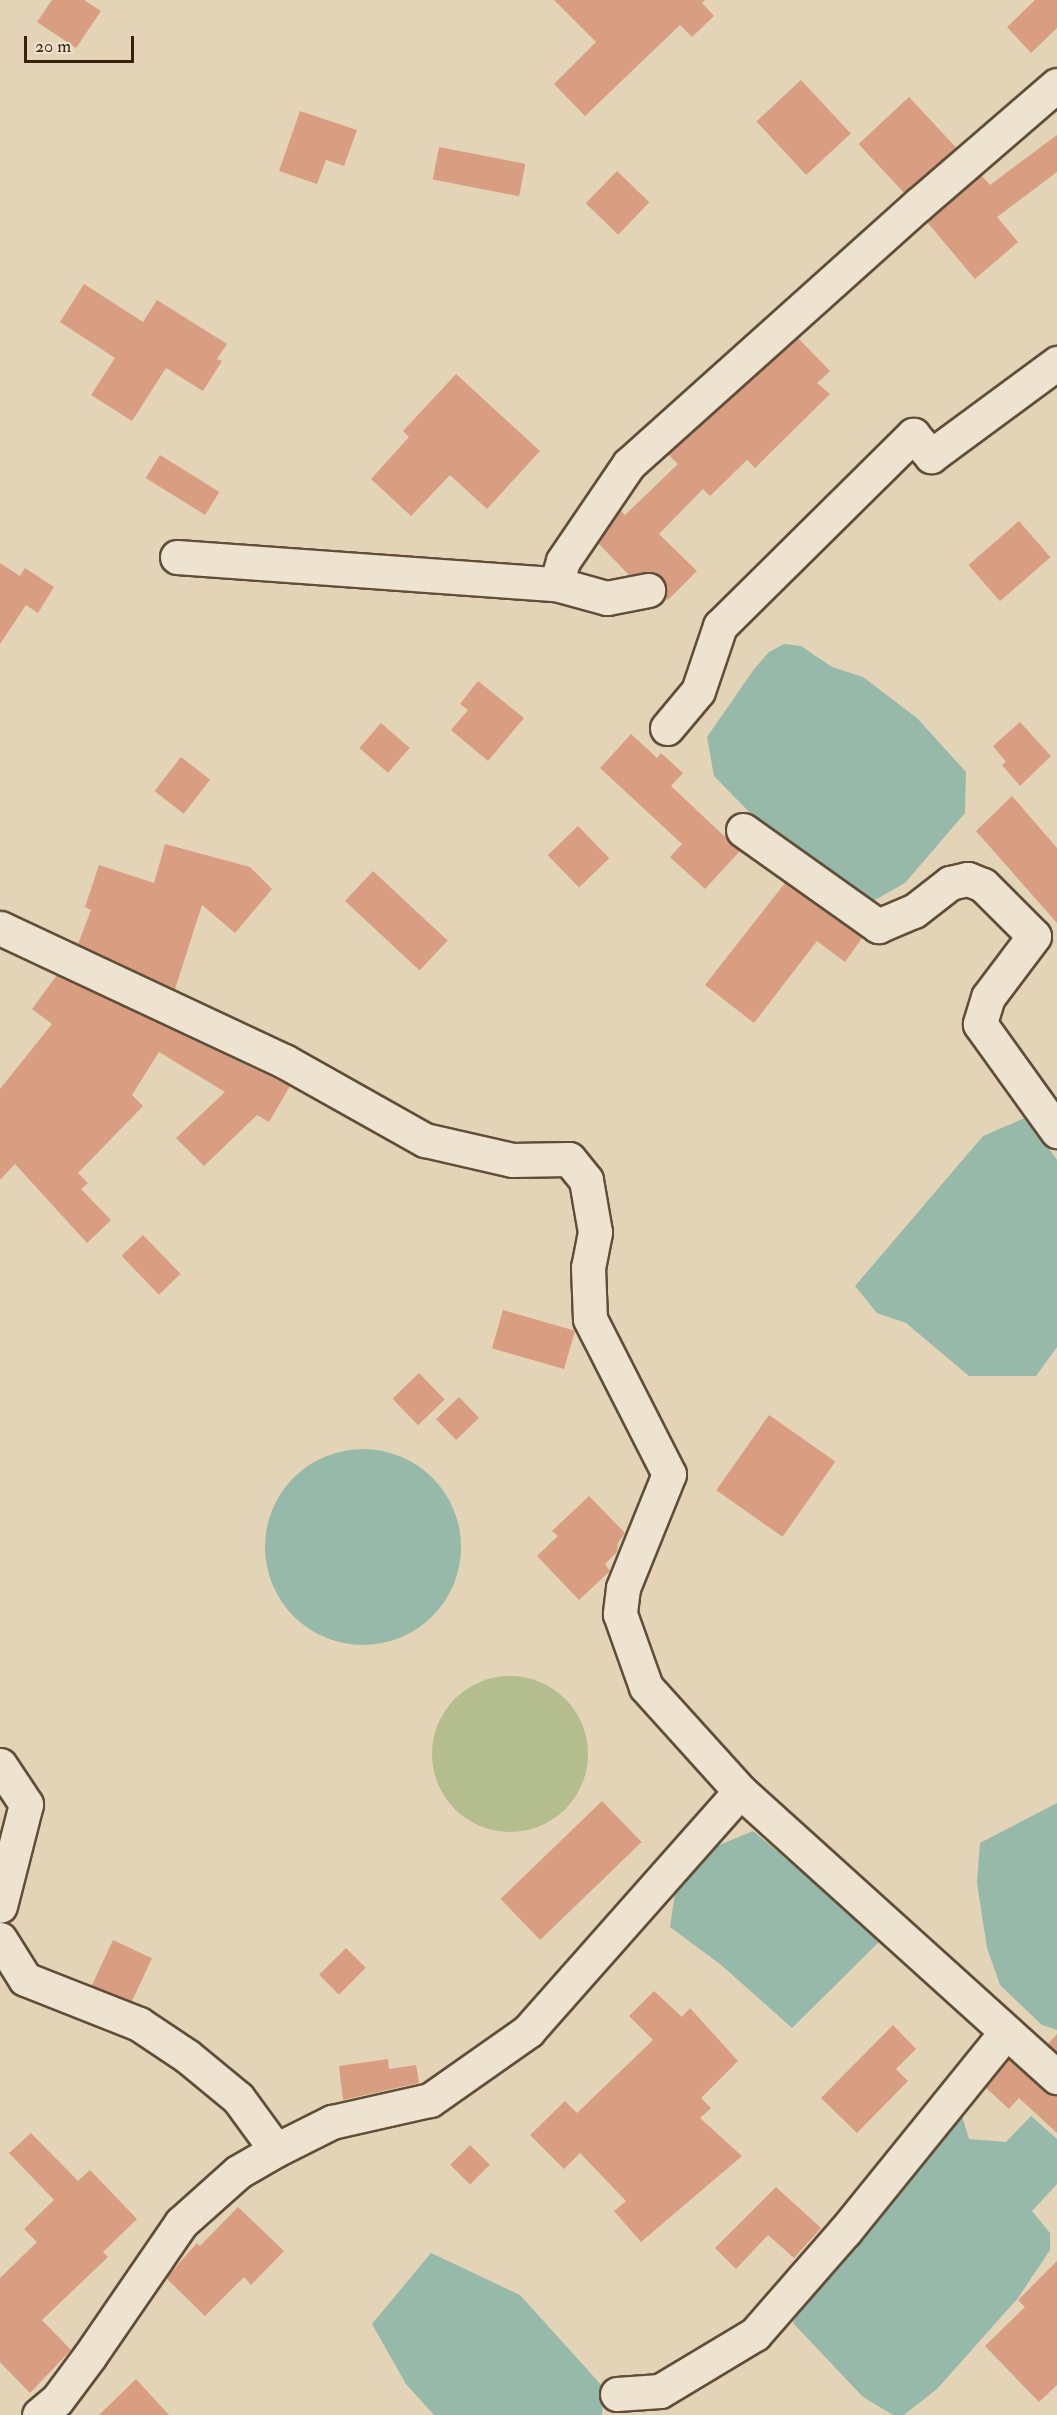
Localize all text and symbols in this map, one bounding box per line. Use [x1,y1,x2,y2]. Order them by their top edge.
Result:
scale bar [27,24,136,62]
text: 20 m [35,35,71,58]

